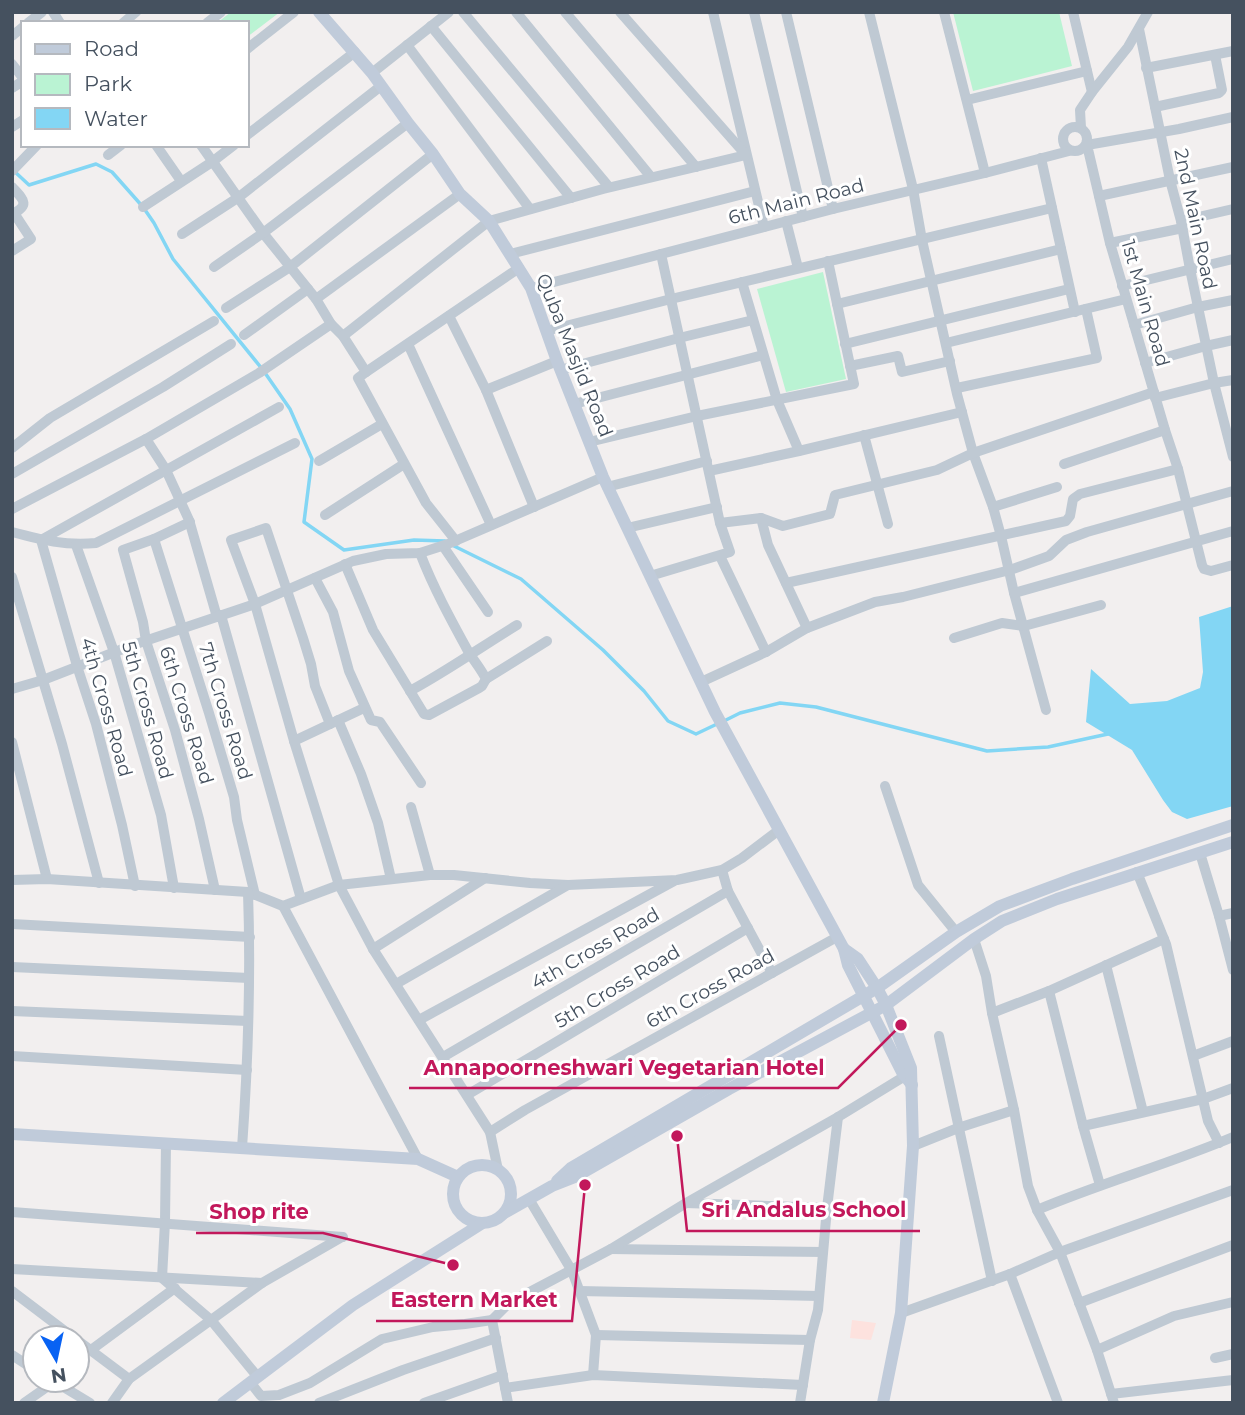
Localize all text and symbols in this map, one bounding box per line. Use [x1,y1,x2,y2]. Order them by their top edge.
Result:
legend [21,21,248,147]
text: Road [84,36,139,61]
text: Park [84,71,132,96]
text: Water [84,106,148,131]
street label: 2nd Main Road [1169,147,1222,292]
street label: 6th Main Road [726,174,866,229]
street label: 1st Main Road [1116,237,1175,369]
street label: Quba Masjid Road [531,270,618,440]
street label: 4th Cross Road [76,635,137,780]
street label: 5th Cross Road [117,639,178,782]
street label: 7th Cross Road [194,640,257,783]
street label: 6th Cross Road [155,643,218,787]
street label: 4th Cross Road [527,902,663,994]
street label: 5th Cross Road [550,940,684,1033]
street label: 6th Cross Road [642,944,778,1033]
callout: Annapoorneshwari Vegetarian Hotel [409,1046,838,1088]
text: Annapoorneshwari Vegetarian Hotel [423,1055,824,1080]
callout: Sri Andalus School [687,1189,920,1231]
callout: Shop rite [196,1191,323,1233]
text: Sri Andalus School [702,1197,906,1222]
text: Shop rite [209,1199,309,1224]
callout: Eastern Market [376,1279,572,1321]
text: Eastern Market [390,1287,558,1312]
north arrow [21,1324,91,1394]
text: N [49,1363,68,1388]

